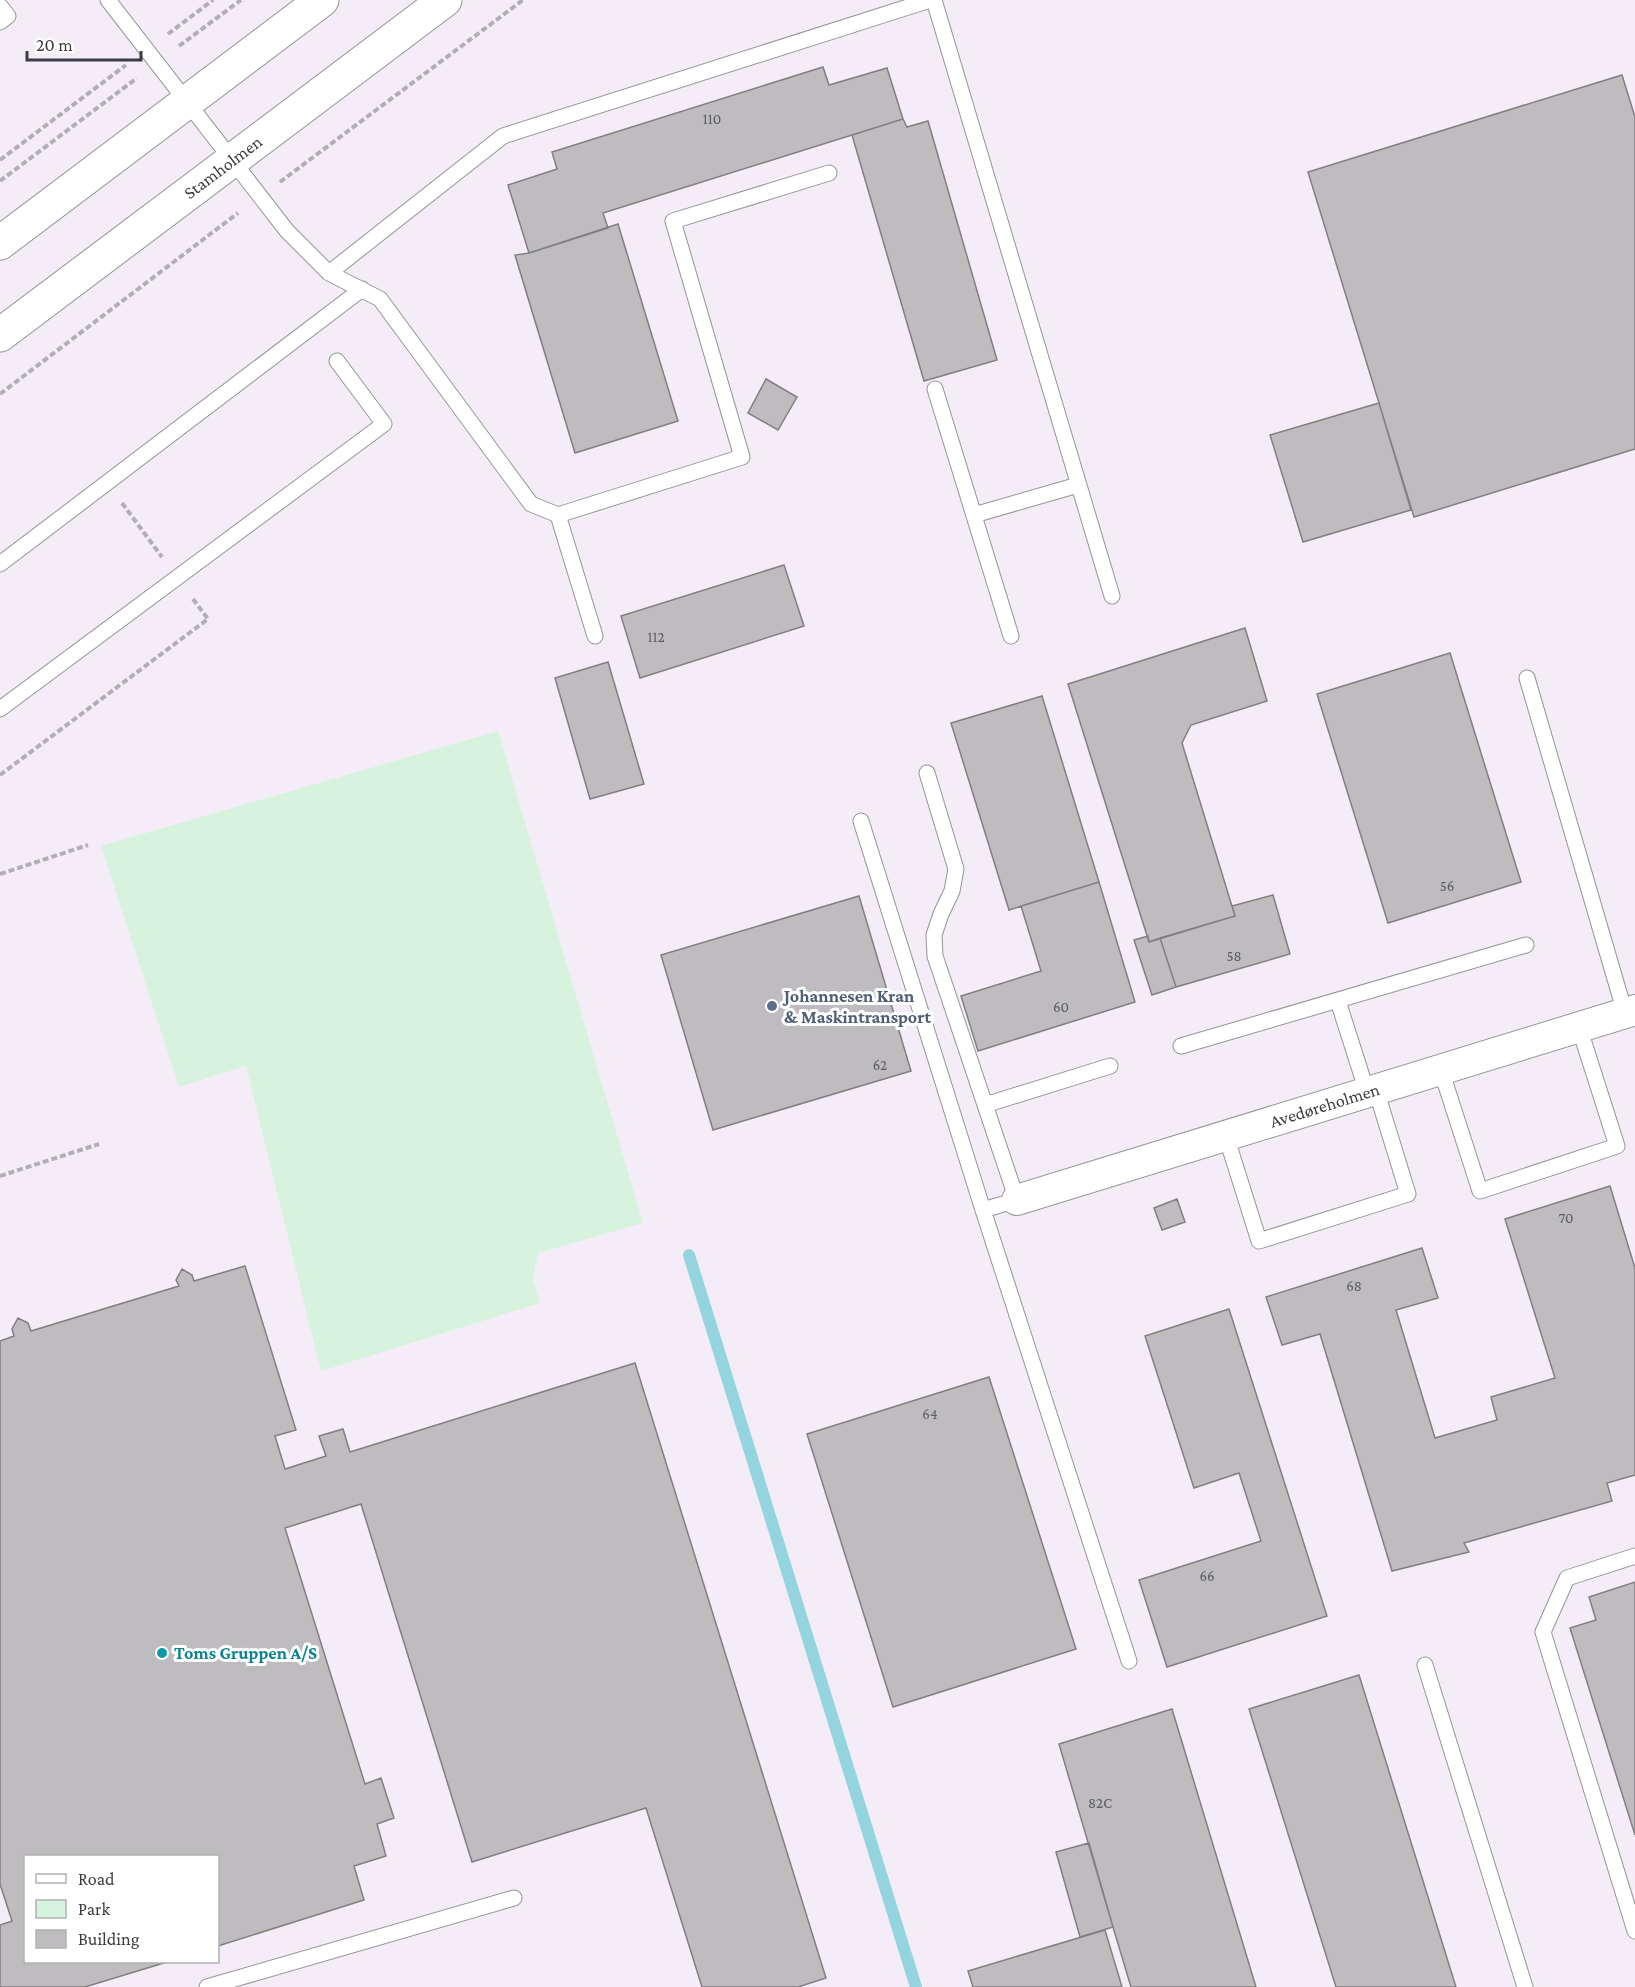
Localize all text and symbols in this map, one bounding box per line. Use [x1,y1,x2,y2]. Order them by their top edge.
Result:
scale bar [27,24,141,62]
text: 20 m [36,35,73,55]
house number: 110 [703,111,721,127]
street label: Stamholmen [180,131,266,203]
house number: 112 [647,629,665,645]
house number: 56 [1440,878,1454,894]
house number: 58 [1226,948,1242,964]
place label: Johannesen Kran & Maskintransport [782,986,931,1027]
marker: Johannesen Kran & Maskintransport [765,999,779,1013]
house number: 60 [1053,999,1069,1015]
house number: 62 [873,1057,887,1073]
street label: Avedøreholmen [1268,1079,1382,1132]
house number: 70 [1558,1210,1574,1226]
house number: 68 [1346,1278,1362,1294]
house number: 64 [922,1406,938,1422]
house number: 66 [1199,1568,1215,1584]
place label: Toms Gruppen A/S [174,1643,317,1663]
marker: Toms Gruppen A/S [155,1646,169,1660]
house number: 82C [1088,1795,1112,1811]
legend [24,1855,219,1963]
text: Road [78,1869,115,1889]
text: Park [78,1899,110,1919]
text: Building [78,1929,140,1949]

